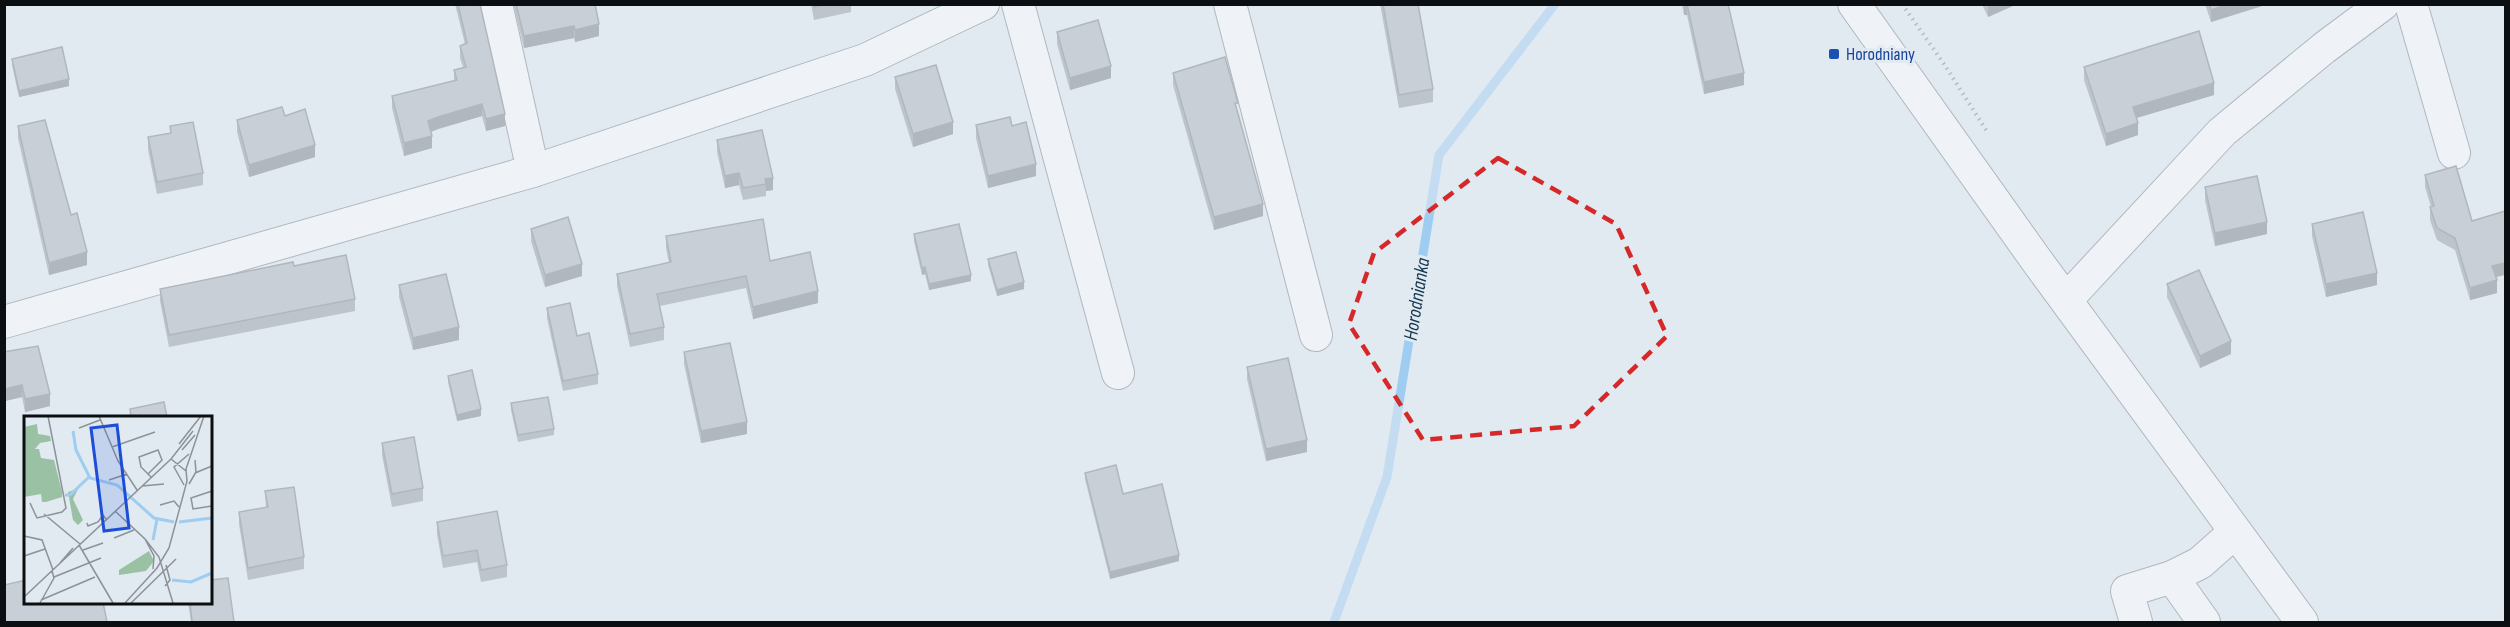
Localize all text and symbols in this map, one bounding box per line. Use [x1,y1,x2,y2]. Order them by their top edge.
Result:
place label: Horodniany [1846,44,1915,65]
marker: Horodniany [1827,47,1841,61]
water label: Horodnianka [1399,256,1435,342]
inset map [24,416,212,603]

